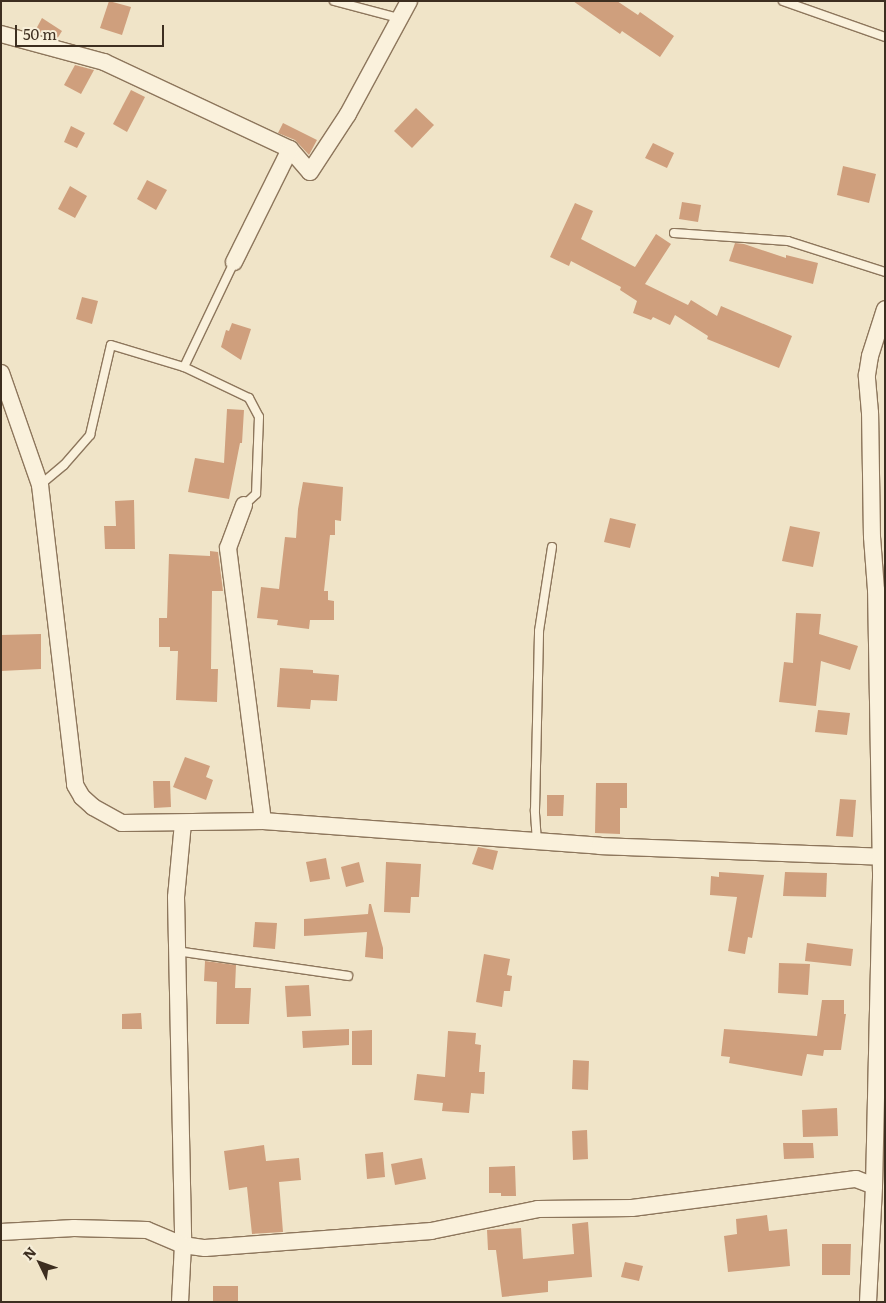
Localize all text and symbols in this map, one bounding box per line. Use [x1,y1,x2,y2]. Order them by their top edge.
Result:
scale bar [18,15,166,47]
text: 50 m [23,22,57,45]
north arrow [15,1238,65,1288]
text: N [17,1242,40,1264]

